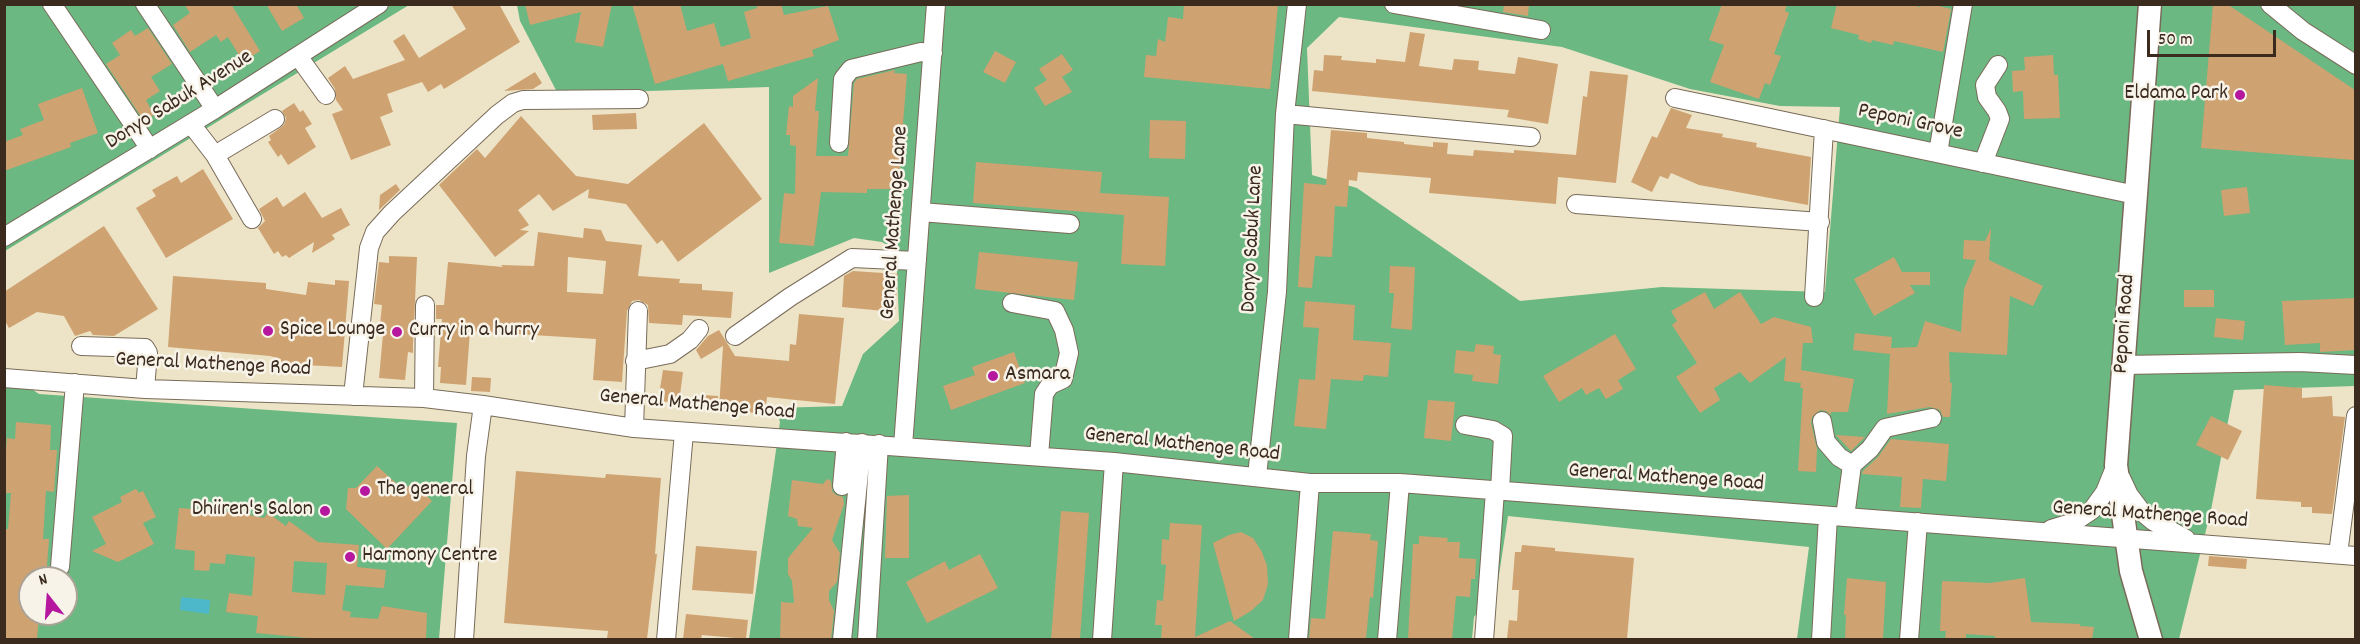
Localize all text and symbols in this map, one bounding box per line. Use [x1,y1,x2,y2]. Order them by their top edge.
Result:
scale bar [2150,18,2279,56]
text: 50 m [2158,28,2193,53]
street label: Donyo Sabuk Avenue [102,45,258,157]
place label: Eldama Park [2124,82,2228,108]
marker: Eldama Park [2233,88,2247,102]
street label: Peponi Grove [1855,99,1965,147]
street label: General Mathenge Lane [876,125,916,321]
street label: Donyo Sabuk Lane [1237,165,1271,313]
street label: Peponi Road [2109,273,2143,375]
place label: Spice Lounge [280,318,385,344]
place label: Curry in a hurry [409,319,539,345]
marker: Spice Lounge [261,324,275,338]
marker: Curry in a hurry [390,325,404,339]
street label: General Mathenge Road [114,348,312,384]
place label: Asmara [1005,363,1070,389]
marker: Asmara [986,369,1000,383]
street label: General Mathenge Road [598,384,796,428]
street label: General Mathenge Road [1083,423,1281,469]
street label: General Mathenge Road [1567,459,1765,499]
place label: The general [377,478,473,504]
marker: The general [358,484,372,498]
street label: General Mathenge Road [2051,496,2249,536]
place label: Dhiiren's Salon [192,498,313,524]
marker: Dhiiren's Salon [318,504,332,518]
place label: Harmony Centre [362,544,497,570]
marker: Harmony Centre [343,550,357,564]
north arrow [18,566,78,626]
text: N [36,568,50,592]

